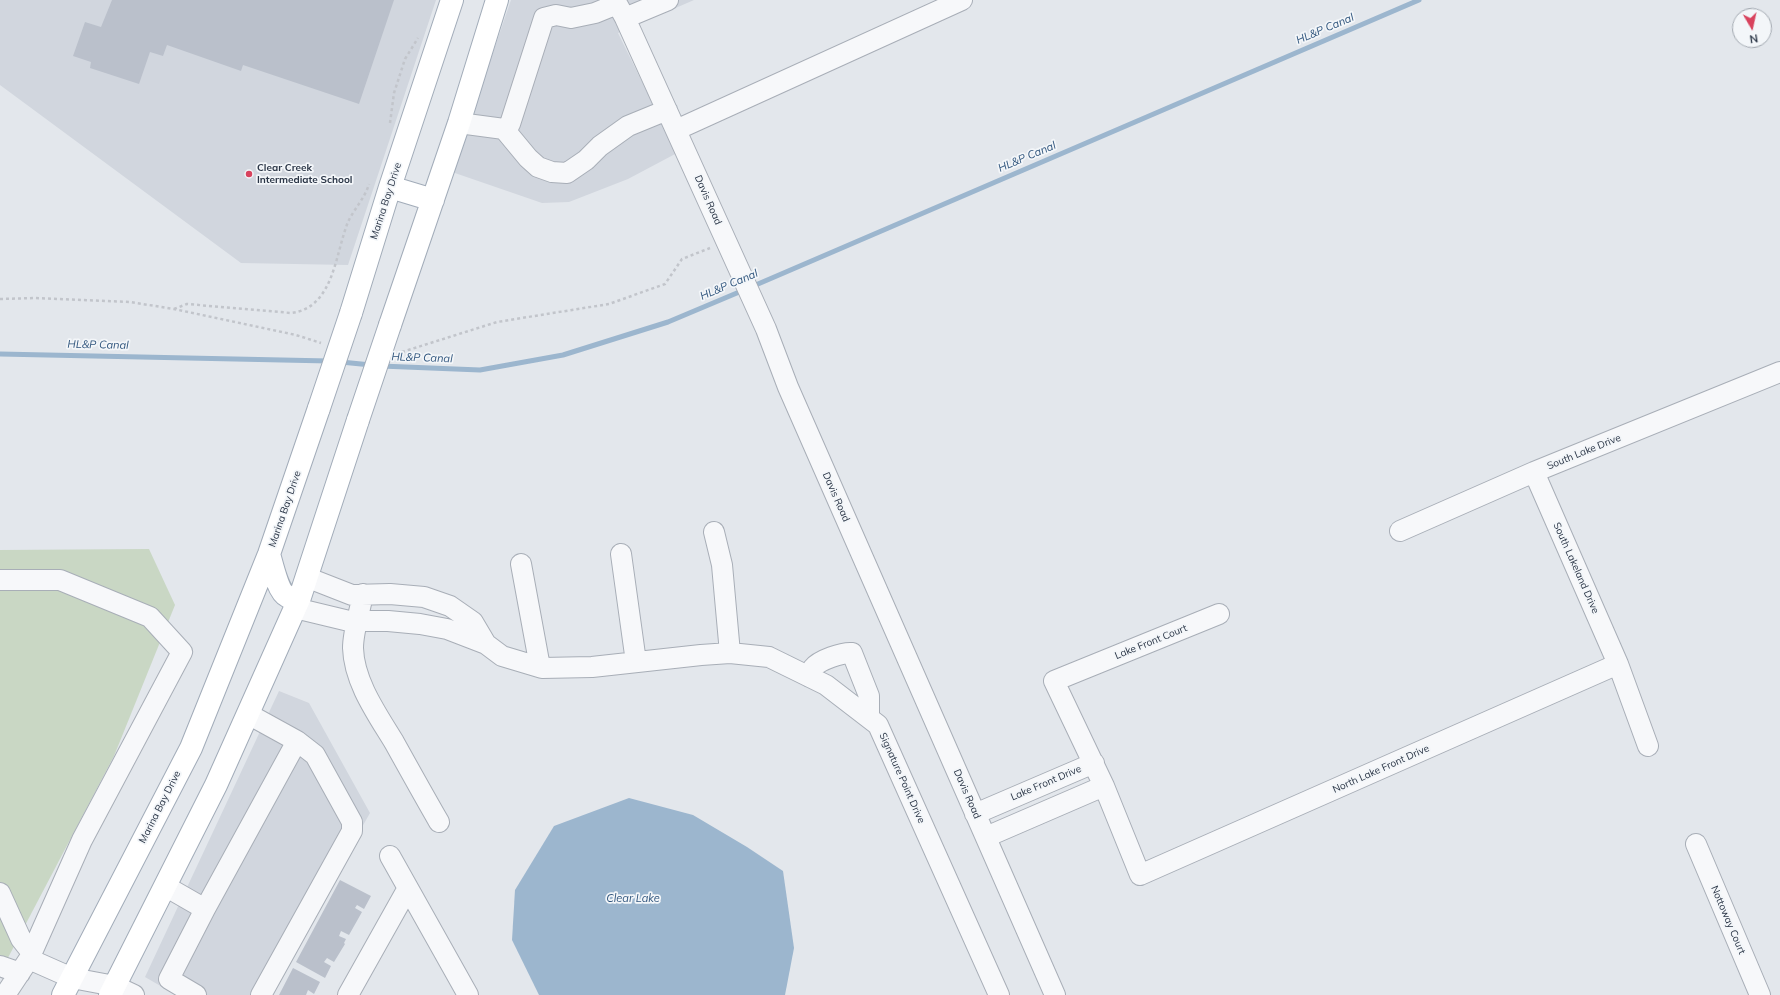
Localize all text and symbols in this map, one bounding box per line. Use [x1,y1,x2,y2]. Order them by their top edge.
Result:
north arrow [1732,8,1772,48]
water label: HL&P Canal [1294,11,1356,47]
text: N [1749,31,1759,46]
water label: HL&P Canal [996,139,1058,175]
street label: Marina Bay Drive [368,161,404,241]
place label: Clear Creek Intermediate School [257,162,352,186]
marker: Clear Creek Intermediate School [244,169,254,179]
street label: Davis Road [692,173,724,227]
water label: HL&P Canal [698,267,760,303]
water label: HL&P Canal [67,338,129,352]
water label: HL&P Canal [391,350,453,366]
street label: South Lake Drive [1545,432,1623,472]
street label: Marina Bay Drive [266,469,304,549]
street label: Davis Road [820,470,852,524]
street label: South Lakeland Drive [1550,521,1602,615]
street label: Lake Front Court [1113,622,1189,662]
street label: Signature Point Drive [877,731,927,825]
street label: North Lake Front Drive [1331,742,1431,796]
street label: Lake Front Drive [1009,763,1083,803]
street label: Davis Road [951,767,983,821]
street label: Marina Bay Drive [137,769,183,845]
street label: Nottoway Court [1708,884,1748,956]
water label: Clear Lake [606,892,660,906]

